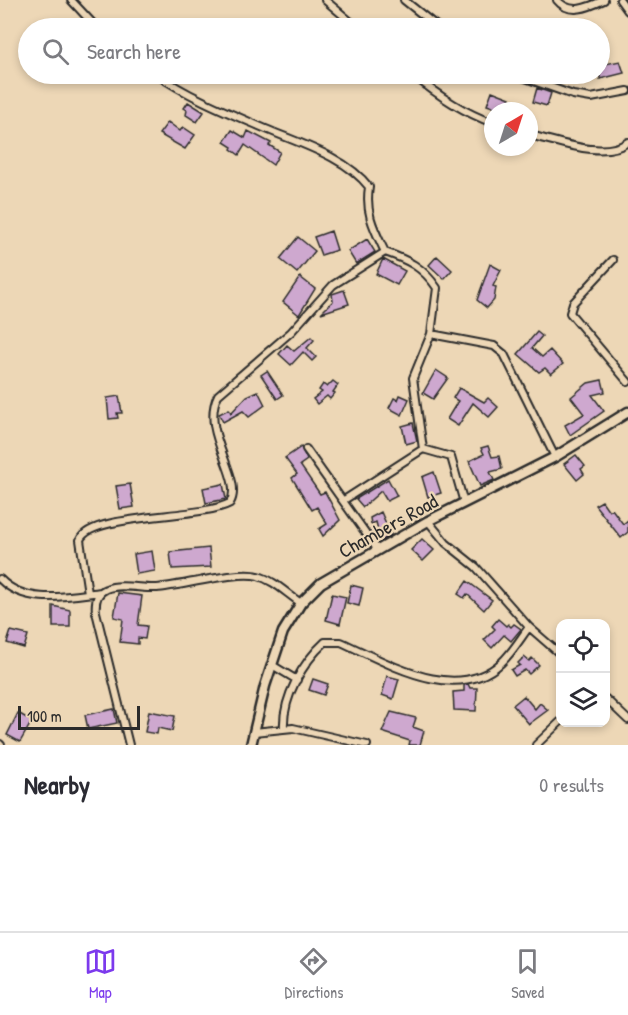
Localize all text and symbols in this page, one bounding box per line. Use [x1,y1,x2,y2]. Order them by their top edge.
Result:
search box [18,18,610,84]
icon: search [39,35,72,68]
text: Search here [87,36,181,66]
north arrow [484,102,538,156]
street label: Chambers Road [333,487,442,564]
map controls [556,619,610,727]
button: locate [556,619,610,673]
button: layers [556,673,610,727]
scale bar [18,703,140,730]
text: 100 m [27,705,62,727]
text: Nearby [24,767,90,802]
text: 0 results [539,771,604,798]
tab: Map [84,945,117,1003]
tab: Directions [285,945,343,1003]
tab: Saved [511,945,544,1003]

